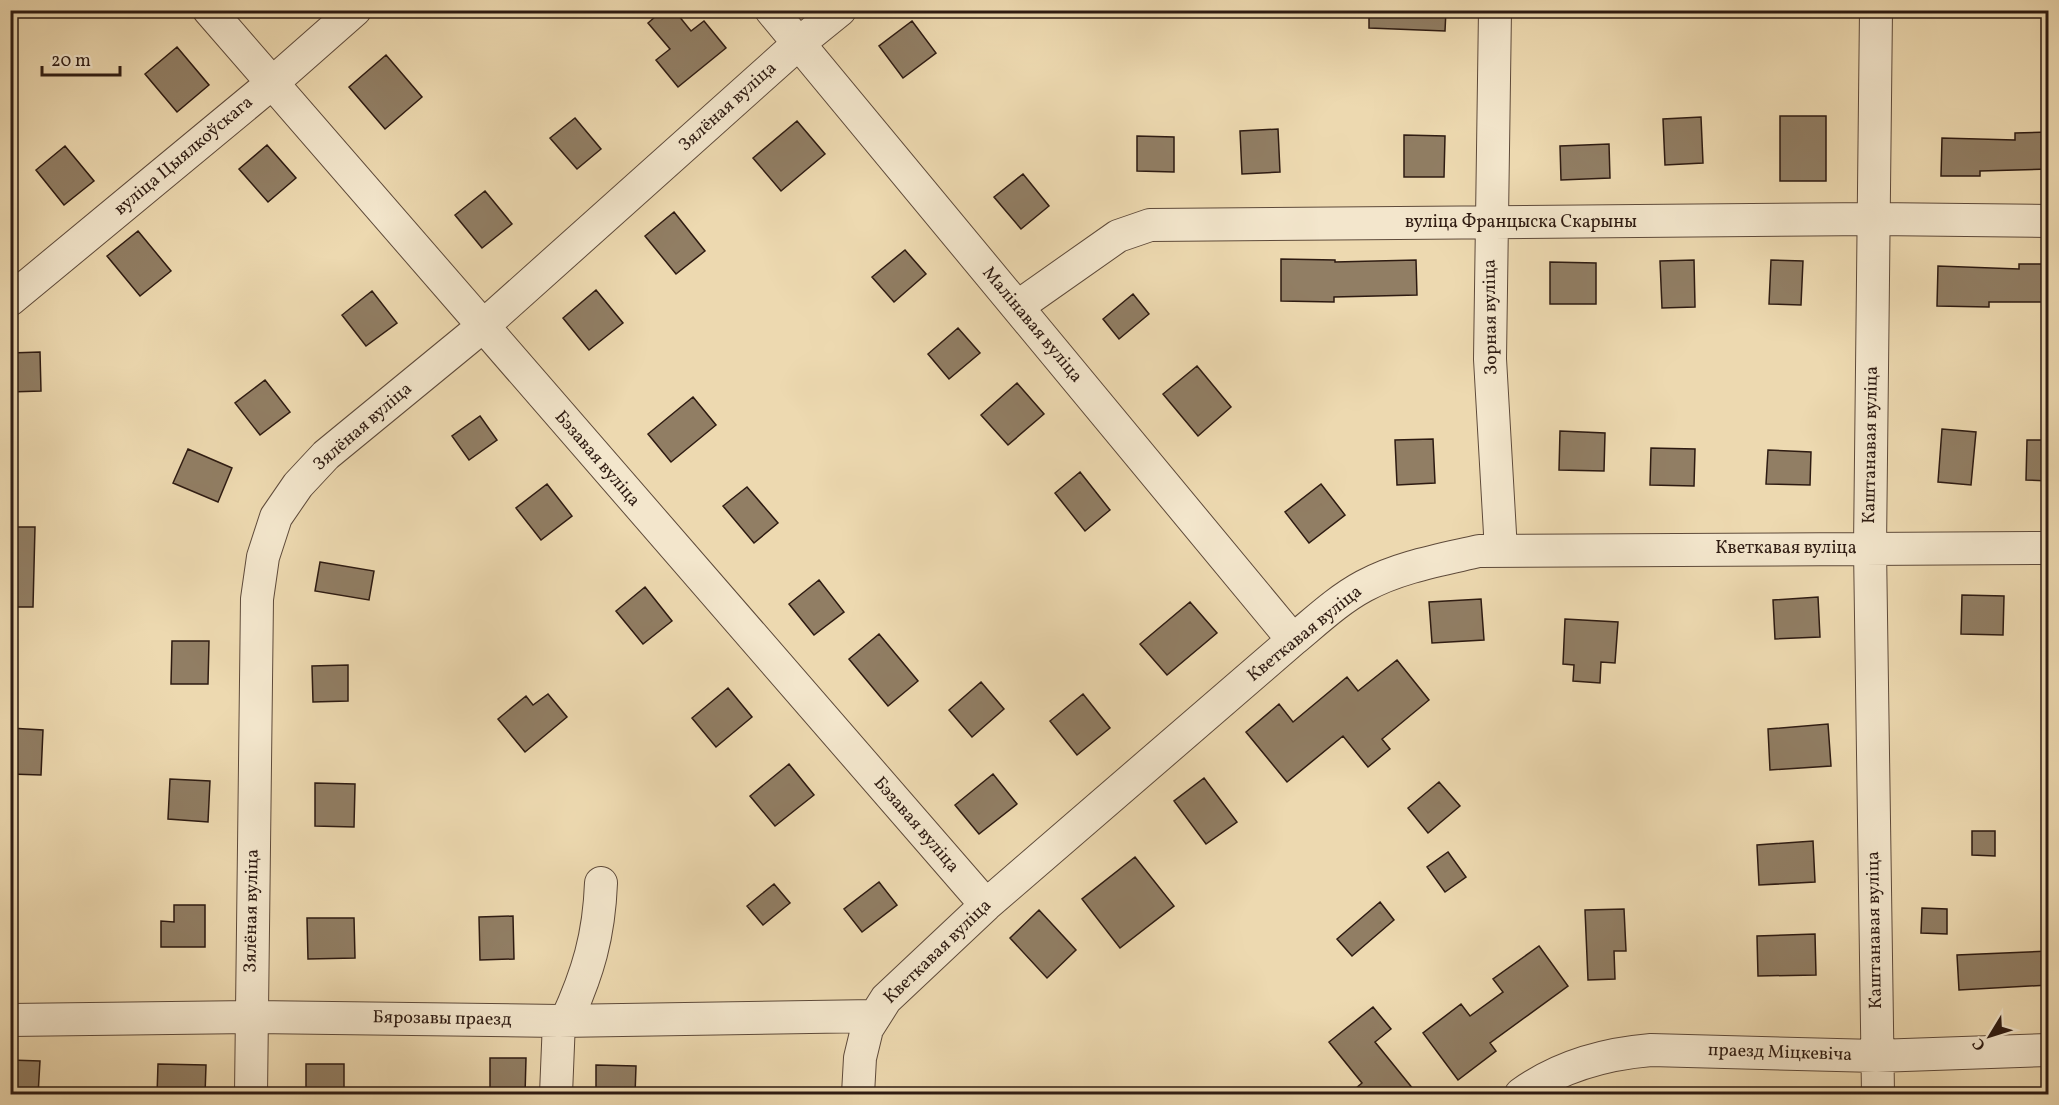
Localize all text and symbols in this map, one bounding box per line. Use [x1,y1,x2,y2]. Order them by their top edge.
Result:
scale bar [42,39,120,77]
text: 20 m [51,49,91,74]
street label: Зялёная вуліца [674,56,782,158]
street label: вуліца Цыялкоўскага [109,90,259,222]
street label: вуліца Францыска Скарыны [1405,210,1637,235]
street label: Зорная вуліца [1477,259,1505,375]
street label: Малінавая вуліца [976,261,1088,389]
street label: Каштанавая вуліца [1857,366,1885,524]
street label: Зялёная вуліца [308,377,418,477]
street label: Бэзавая вуліца [548,405,646,513]
street label: Кветкавая вуліца [1715,536,1857,561]
street label: Кветкавая вуліца [1242,580,1368,688]
street label: Бэзавая вуліца [867,771,965,879]
street label: Зялёная вуліца [238,849,266,973]
street label: Каштанавая вуліца [1861,851,1889,1009]
street label: Кветкавая вуліца [878,894,998,1010]
street label: Бярозавы праезд [372,1005,512,1033]
north arrow [1960,1006,2020,1066]
text: С [1968,1033,1992,1055]
street label: праезд Міцкевіча [1707,1038,1853,1068]

